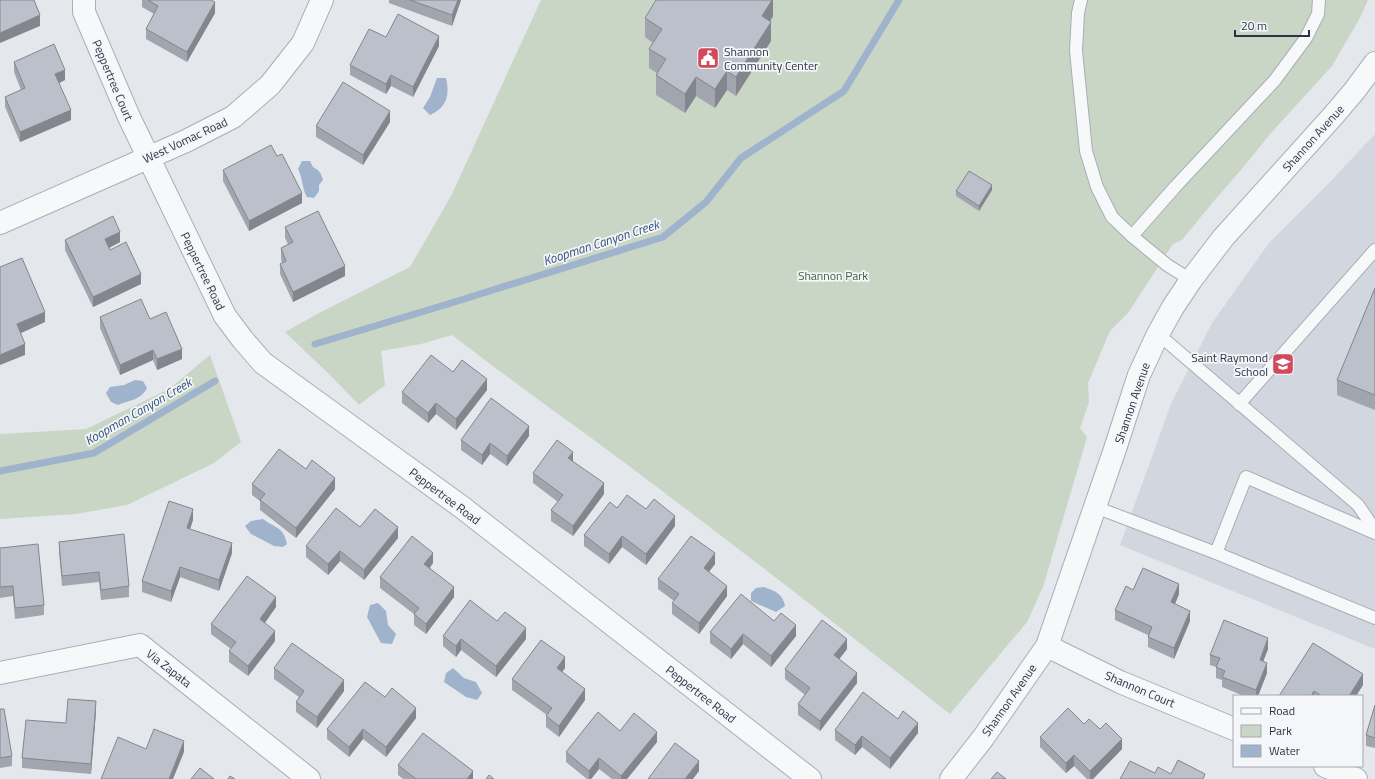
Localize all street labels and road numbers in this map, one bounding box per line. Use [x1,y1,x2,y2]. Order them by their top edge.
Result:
street label: Peppertree Court [87,36,139,124]
street label: Shannon Avenue [1278,100,1348,176]
street label: West Vomac Road [139,112,231,168]
street label: Peppertree Road [176,229,230,313]
street label: Shannon Avenue [1109,360,1155,446]
street label: Peppertree Road [405,463,485,529]
street label: Via Zapata [142,644,196,692]
street label: Peppertree Road [662,660,740,728]
street label: Shannon Avenue [977,660,1041,740]
street label: Shannon Court [1102,666,1179,713]

